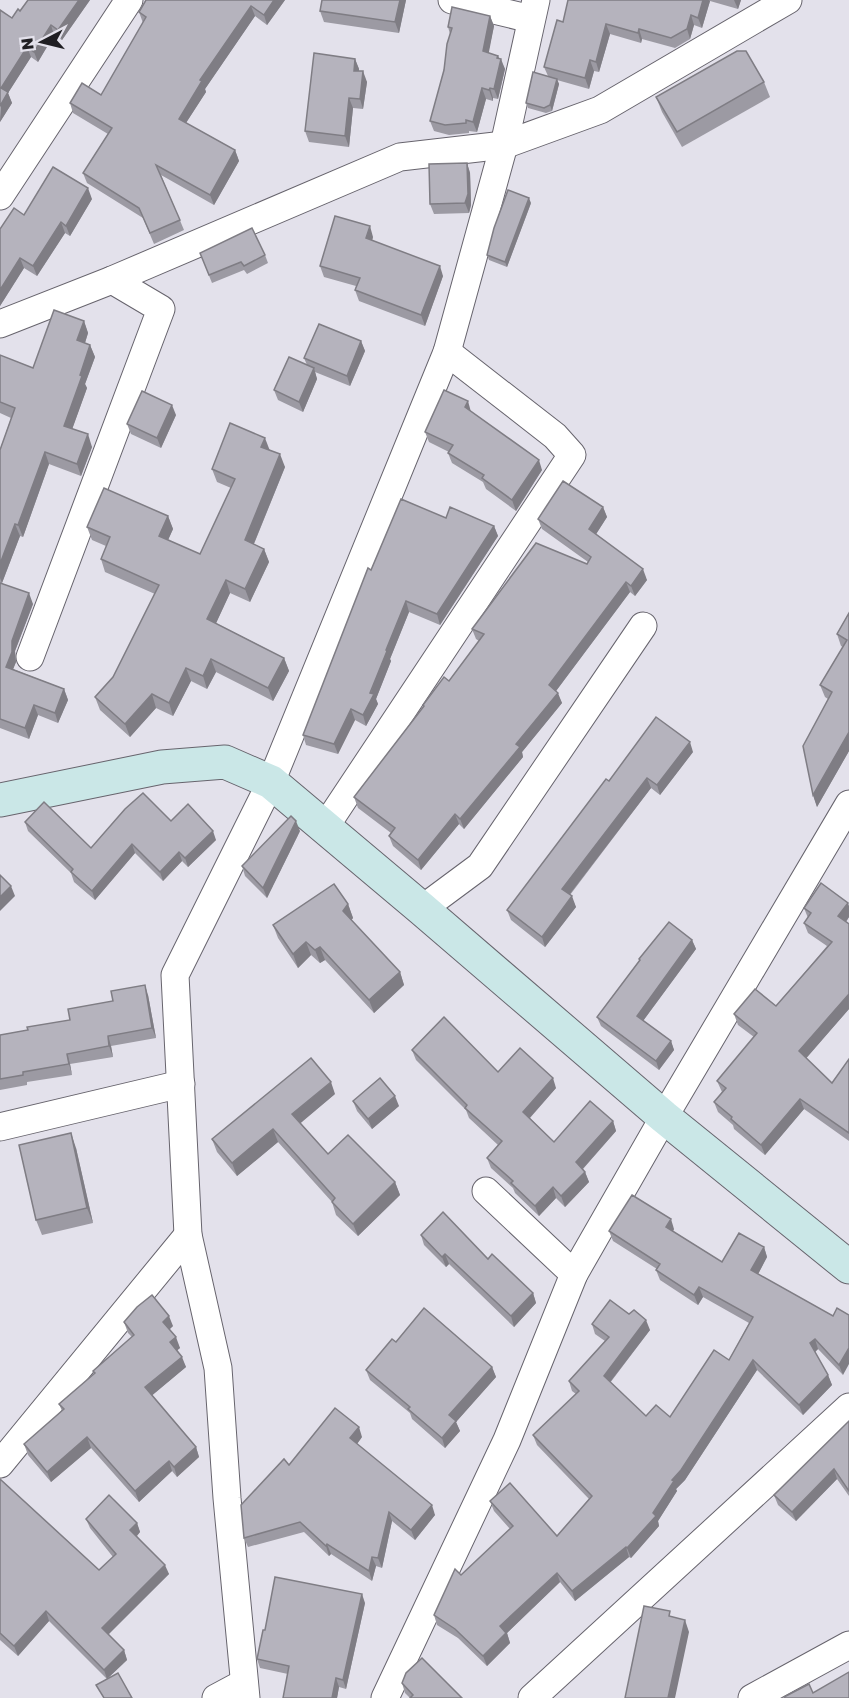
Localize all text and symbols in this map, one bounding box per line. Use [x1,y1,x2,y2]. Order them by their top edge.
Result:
north arrow [12,12,72,72]
text: N [16,37,38,51]

